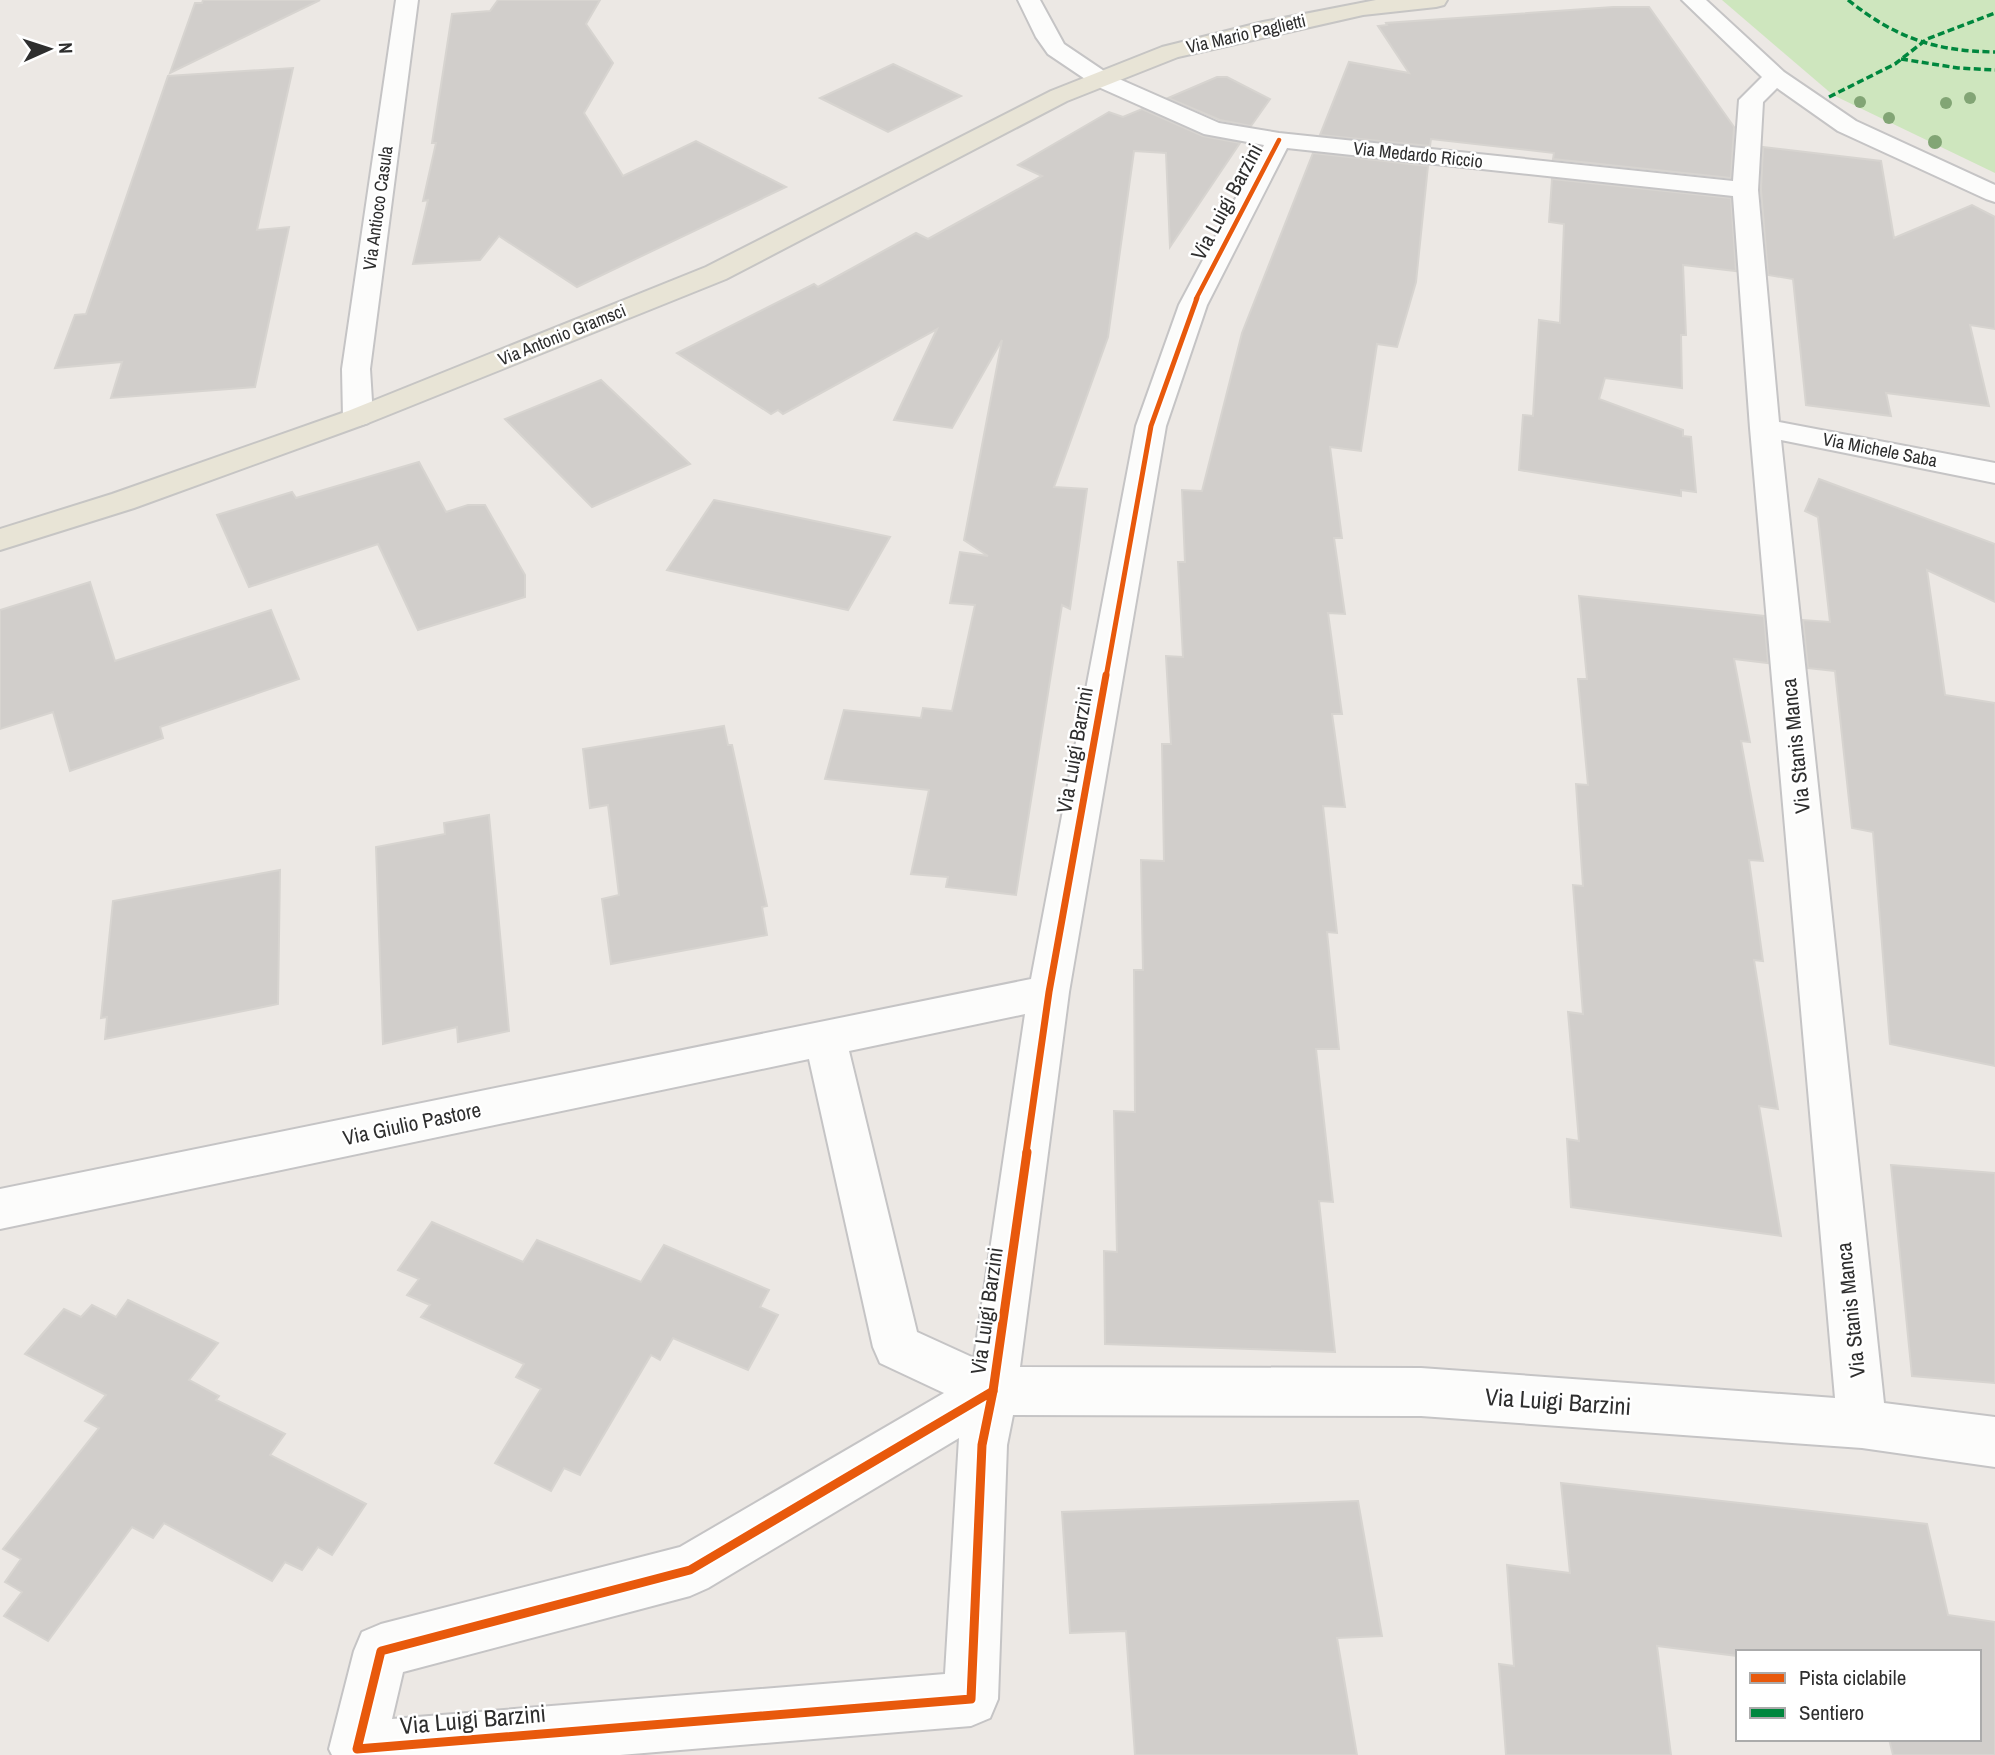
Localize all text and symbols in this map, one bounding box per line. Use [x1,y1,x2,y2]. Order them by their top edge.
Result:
street label: Via Mario Paglietti [1184,8,1308,59]
north arrow [14,14,84,84]
text: N [53,42,79,54]
street label: Via Medardo Riccio [1352,135,1484,174]
street label: Via Luigi Barzini [1184,138,1269,265]
street label: Via Antioco Casula [356,144,399,272]
street label: Via Antonio Gramsci [494,297,630,372]
street label: Via Michele Saba [1821,426,1940,473]
street label: Via Stanis Manca [1774,677,1817,815]
street label: Via Luigi Barzini [1049,684,1100,815]
street label: Via Giulio Pastore [340,1095,484,1152]
street label: Via Stanis Manca [1829,1241,1872,1379]
street label: Via Luigi Barzini [963,1246,1010,1376]
street label: Via Luigi Barzini [1484,1380,1632,1422]
legend [1736,1650,1981,1741]
text: Pista ciclabile [1799,1663,1906,1692]
street label: Via Luigi Barzini [399,1697,547,1741]
text: Sentiero [1799,1698,1864,1727]

